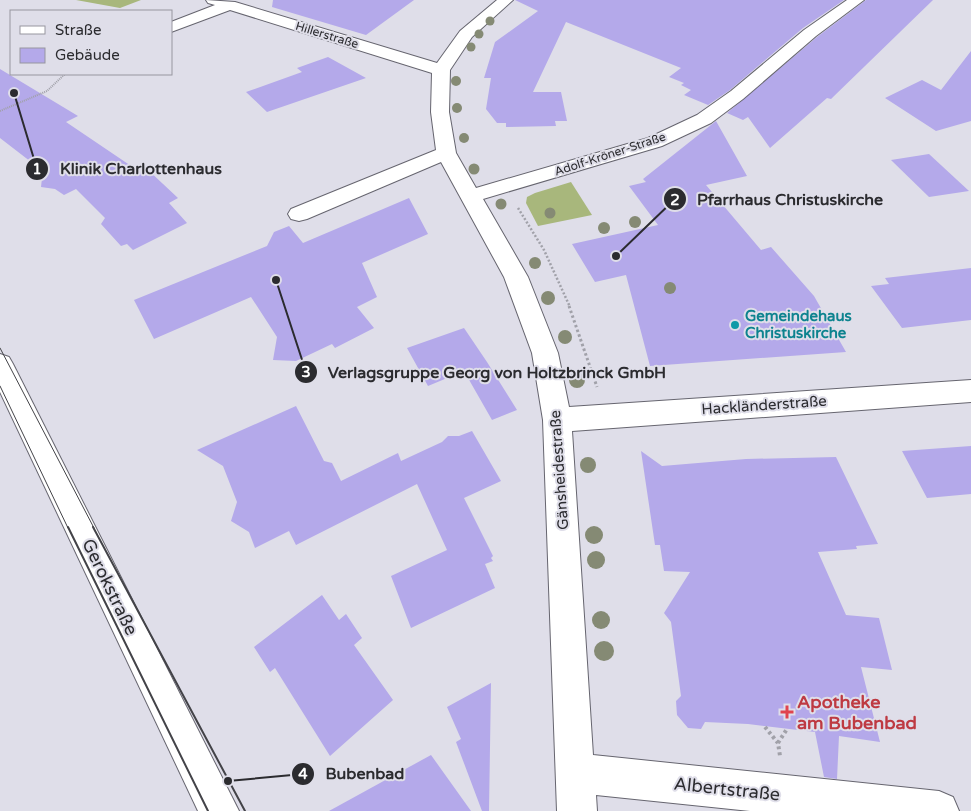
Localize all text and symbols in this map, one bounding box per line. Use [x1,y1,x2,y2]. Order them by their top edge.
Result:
legend [10,10,172,75]
street label: Hillerstraße [294,19,360,51]
text: Straße [55,21,101,39]
text: Gebäude [55,46,120,64]
street label: Adolf-Kröner-Straße [553,129,668,179]
callout: Klinik Charlottenhaus [25,153,232,184]
text: Klinik Charlottenhaus [60,159,222,179]
text: 1 [32,160,42,178]
callout: Pfarrhaus Christuskirche [662,184,893,215]
text: Pfarrhaus Christuskirche [697,190,883,210]
text: 2 [670,191,680,209]
place label: Gemeindehaus Christuskirche [745,307,852,342]
marker: Gemeindehaus Christuskirche [729,319,741,331]
callout: Verlagsgruppe Georg von Holtzbrinck GmbH [293,356,676,387]
text: 3 [301,363,311,381]
text: Verlagsgruppe Georg von Holtzbrinck GmbH [328,363,666,383]
street label: Hackländerstraße [701,392,827,418]
street label: Gänsheidestraße [546,409,572,531]
street label: Gerokstraße [77,535,143,639]
place label: Apotheke am Bubenbad [797,691,917,734]
marker: Apotheke am Bubenbad [781,706,793,718]
callout: Bubenbad [291,758,415,789]
text: Bubenbad [326,764,404,784]
text: 4 [298,765,308,783]
street label: Albertstraße [673,772,781,806]

